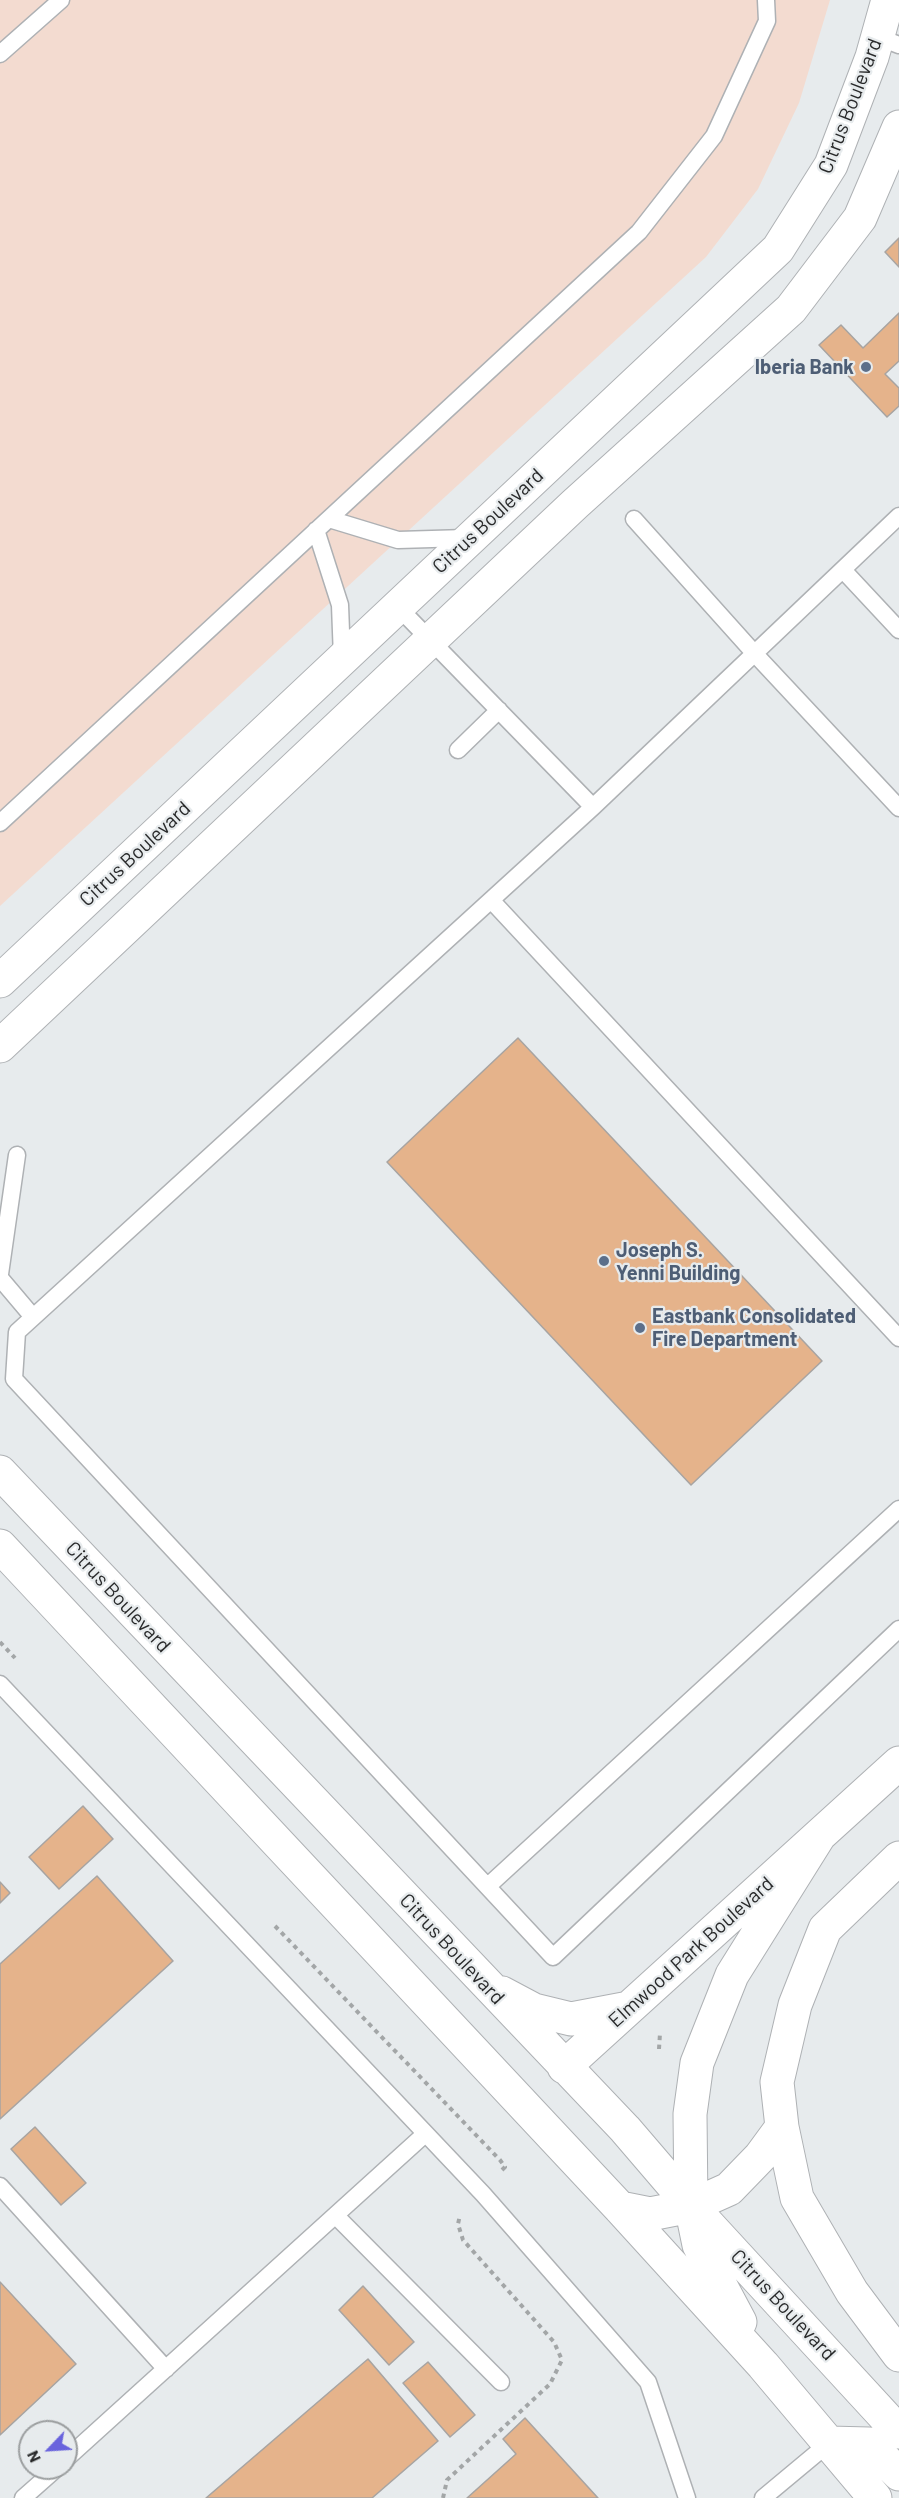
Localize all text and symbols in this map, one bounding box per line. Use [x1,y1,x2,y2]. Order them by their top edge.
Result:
street label: Citrus Boulevard [813,35,887,177]
place label: Iberia Bank [755,355,854,379]
marker: Iberia Bank [859,360,873,374]
street label: Citrus Boulevard [428,463,548,579]
street label: Citrus Boulevard [75,796,195,912]
place label: Joseph S. Yenni Building [616,1238,740,1285]
marker: Joseph S. Yenni Building [597,1254,611,1268]
place label: Eastbank Consolidated Fire Department [652,1304,856,1351]
marker: Eastbank Consolidated Fire Department [633,1321,647,1335]
street label: Citrus Boulevard [60,1537,176,1657]
street label: Elmwood Park Boulevard [603,1872,779,2032]
street label: Citrus Boulevard [394,1889,510,2009]
street label: Citrus Boulevard [725,2245,841,2365]
north arrow [18,2420,78,2480]
text: N [22,2448,44,2466]

